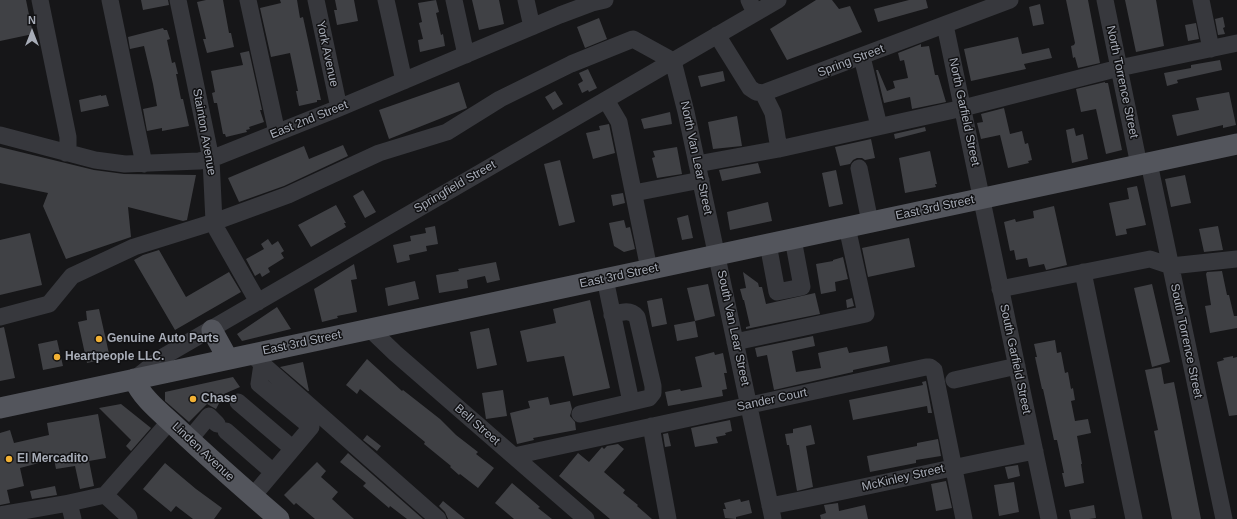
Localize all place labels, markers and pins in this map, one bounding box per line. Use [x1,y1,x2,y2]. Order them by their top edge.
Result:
place label: Genuine Auto Parts [107,332,219,346]
marker: Genuine Auto Parts [94,334,104,344]
place label: Heartpeople LLC. [65,350,164,364]
marker: Heartpeople LLC. [52,352,62,362]
place label: Chase [201,392,237,406]
marker: Chase [188,394,198,404]
place label: El Mercadito [17,452,88,466]
marker: El Mercadito [4,454,14,464]

